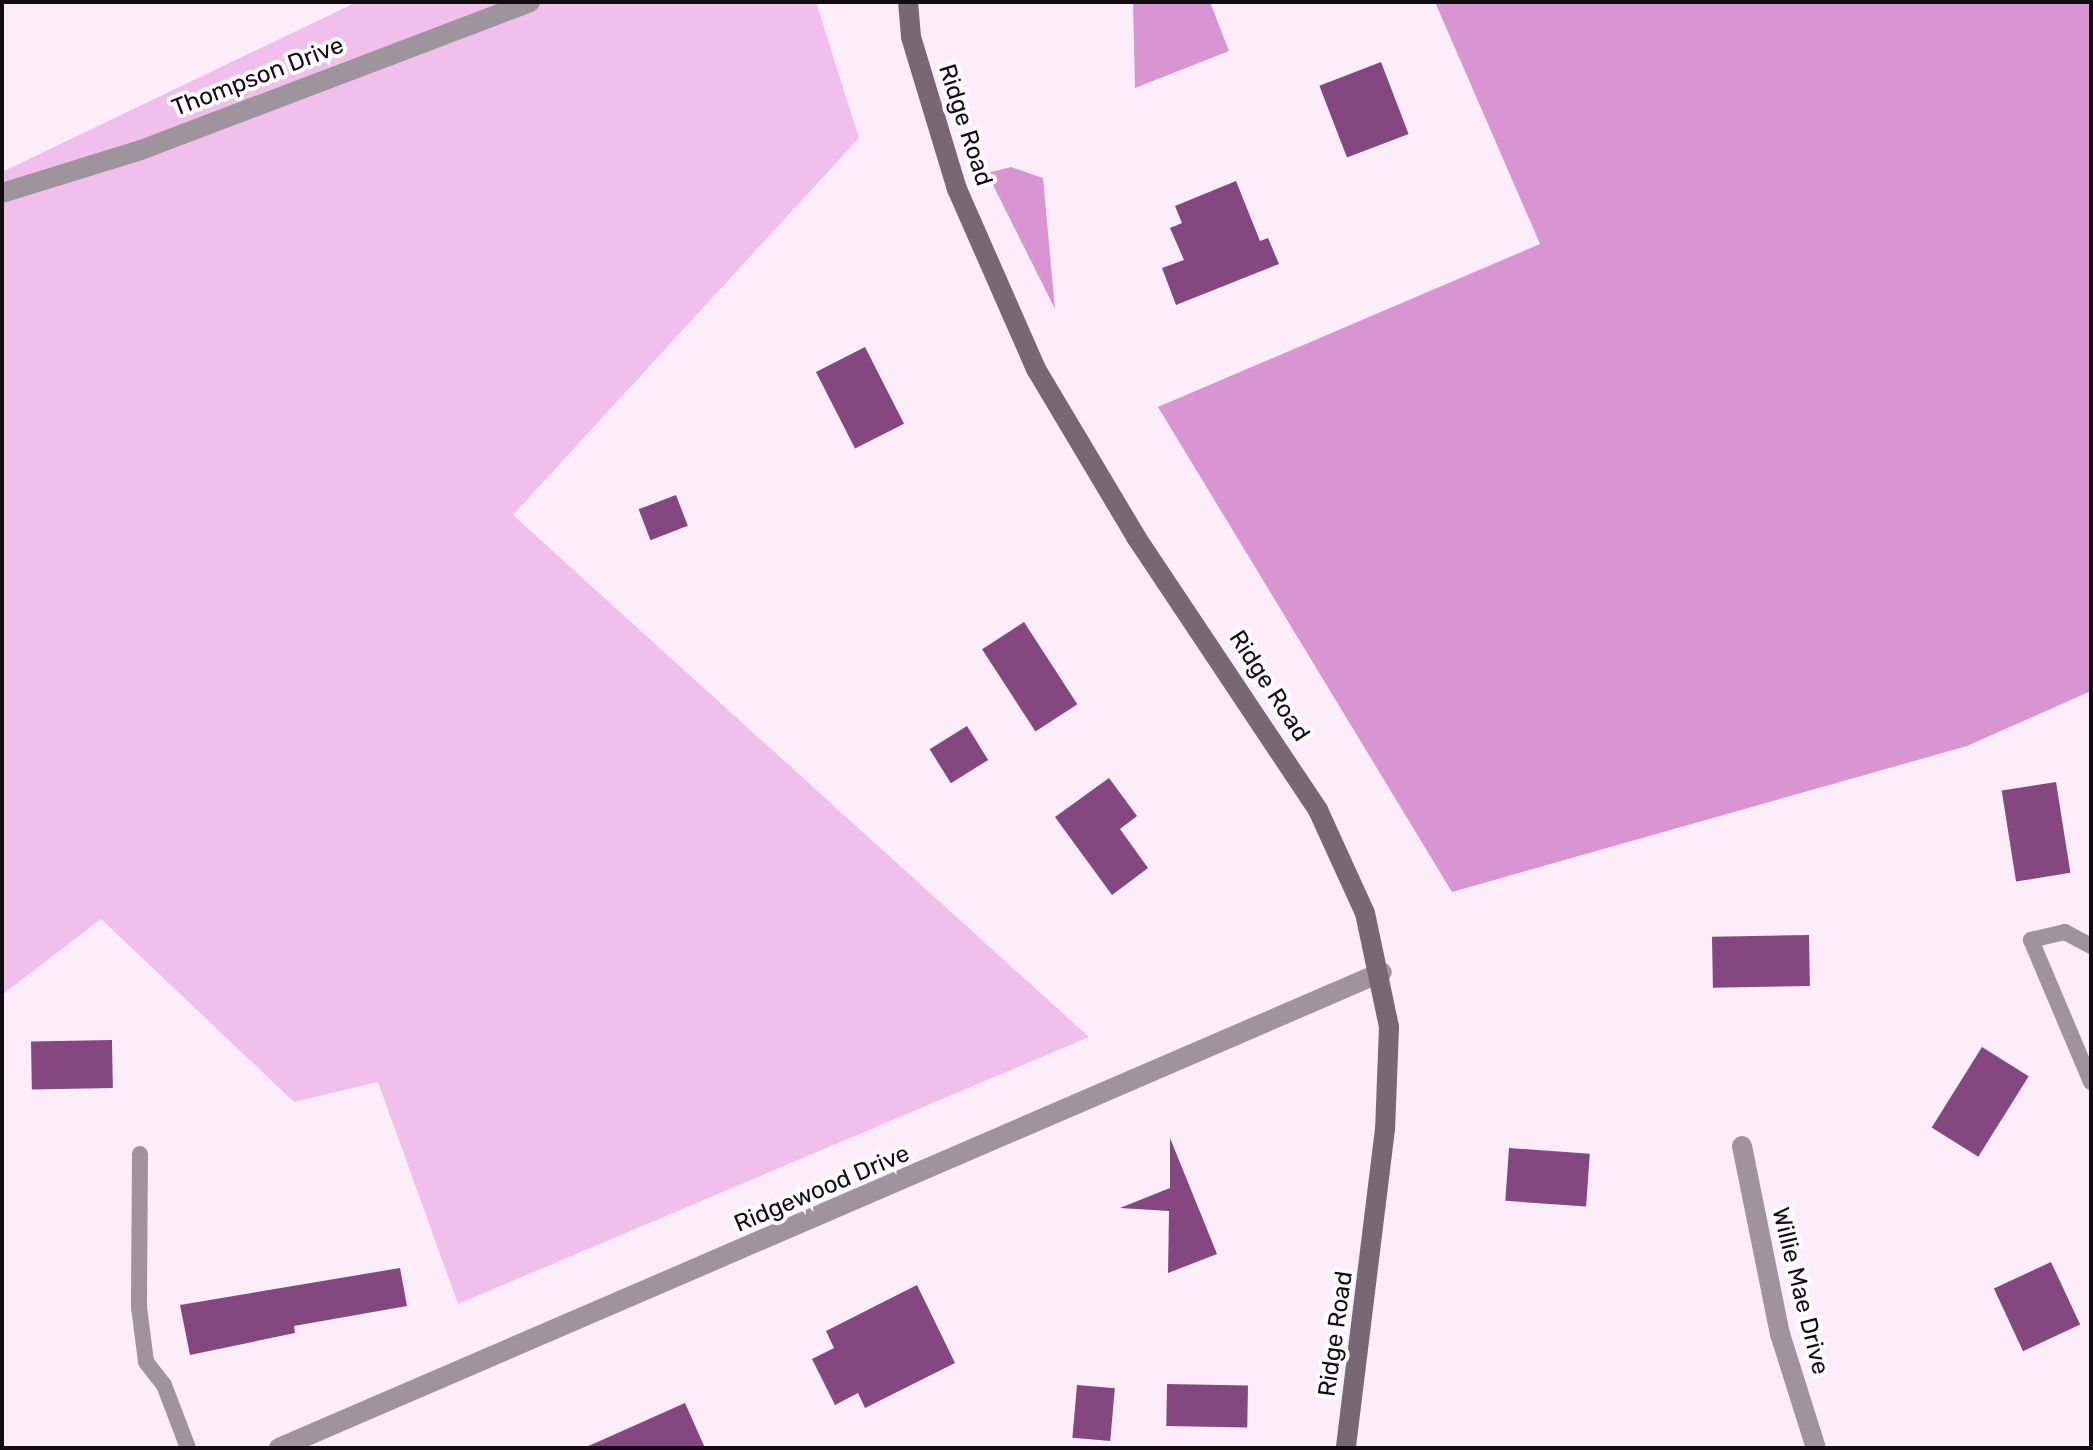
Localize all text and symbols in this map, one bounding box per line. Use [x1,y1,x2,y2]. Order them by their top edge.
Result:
street label: Thompson Drive [168,31,348,123]
street label: Ridge Road [932,60,998,190]
street label: Ridge Road [1223,625,1315,747]
street label: Ridgewood Drive [730,1139,914,1239]
street label: Willie Mae Drive [1765,1204,1835,1378]
street label: Ridge Road [1313,1269,1359,1399]

